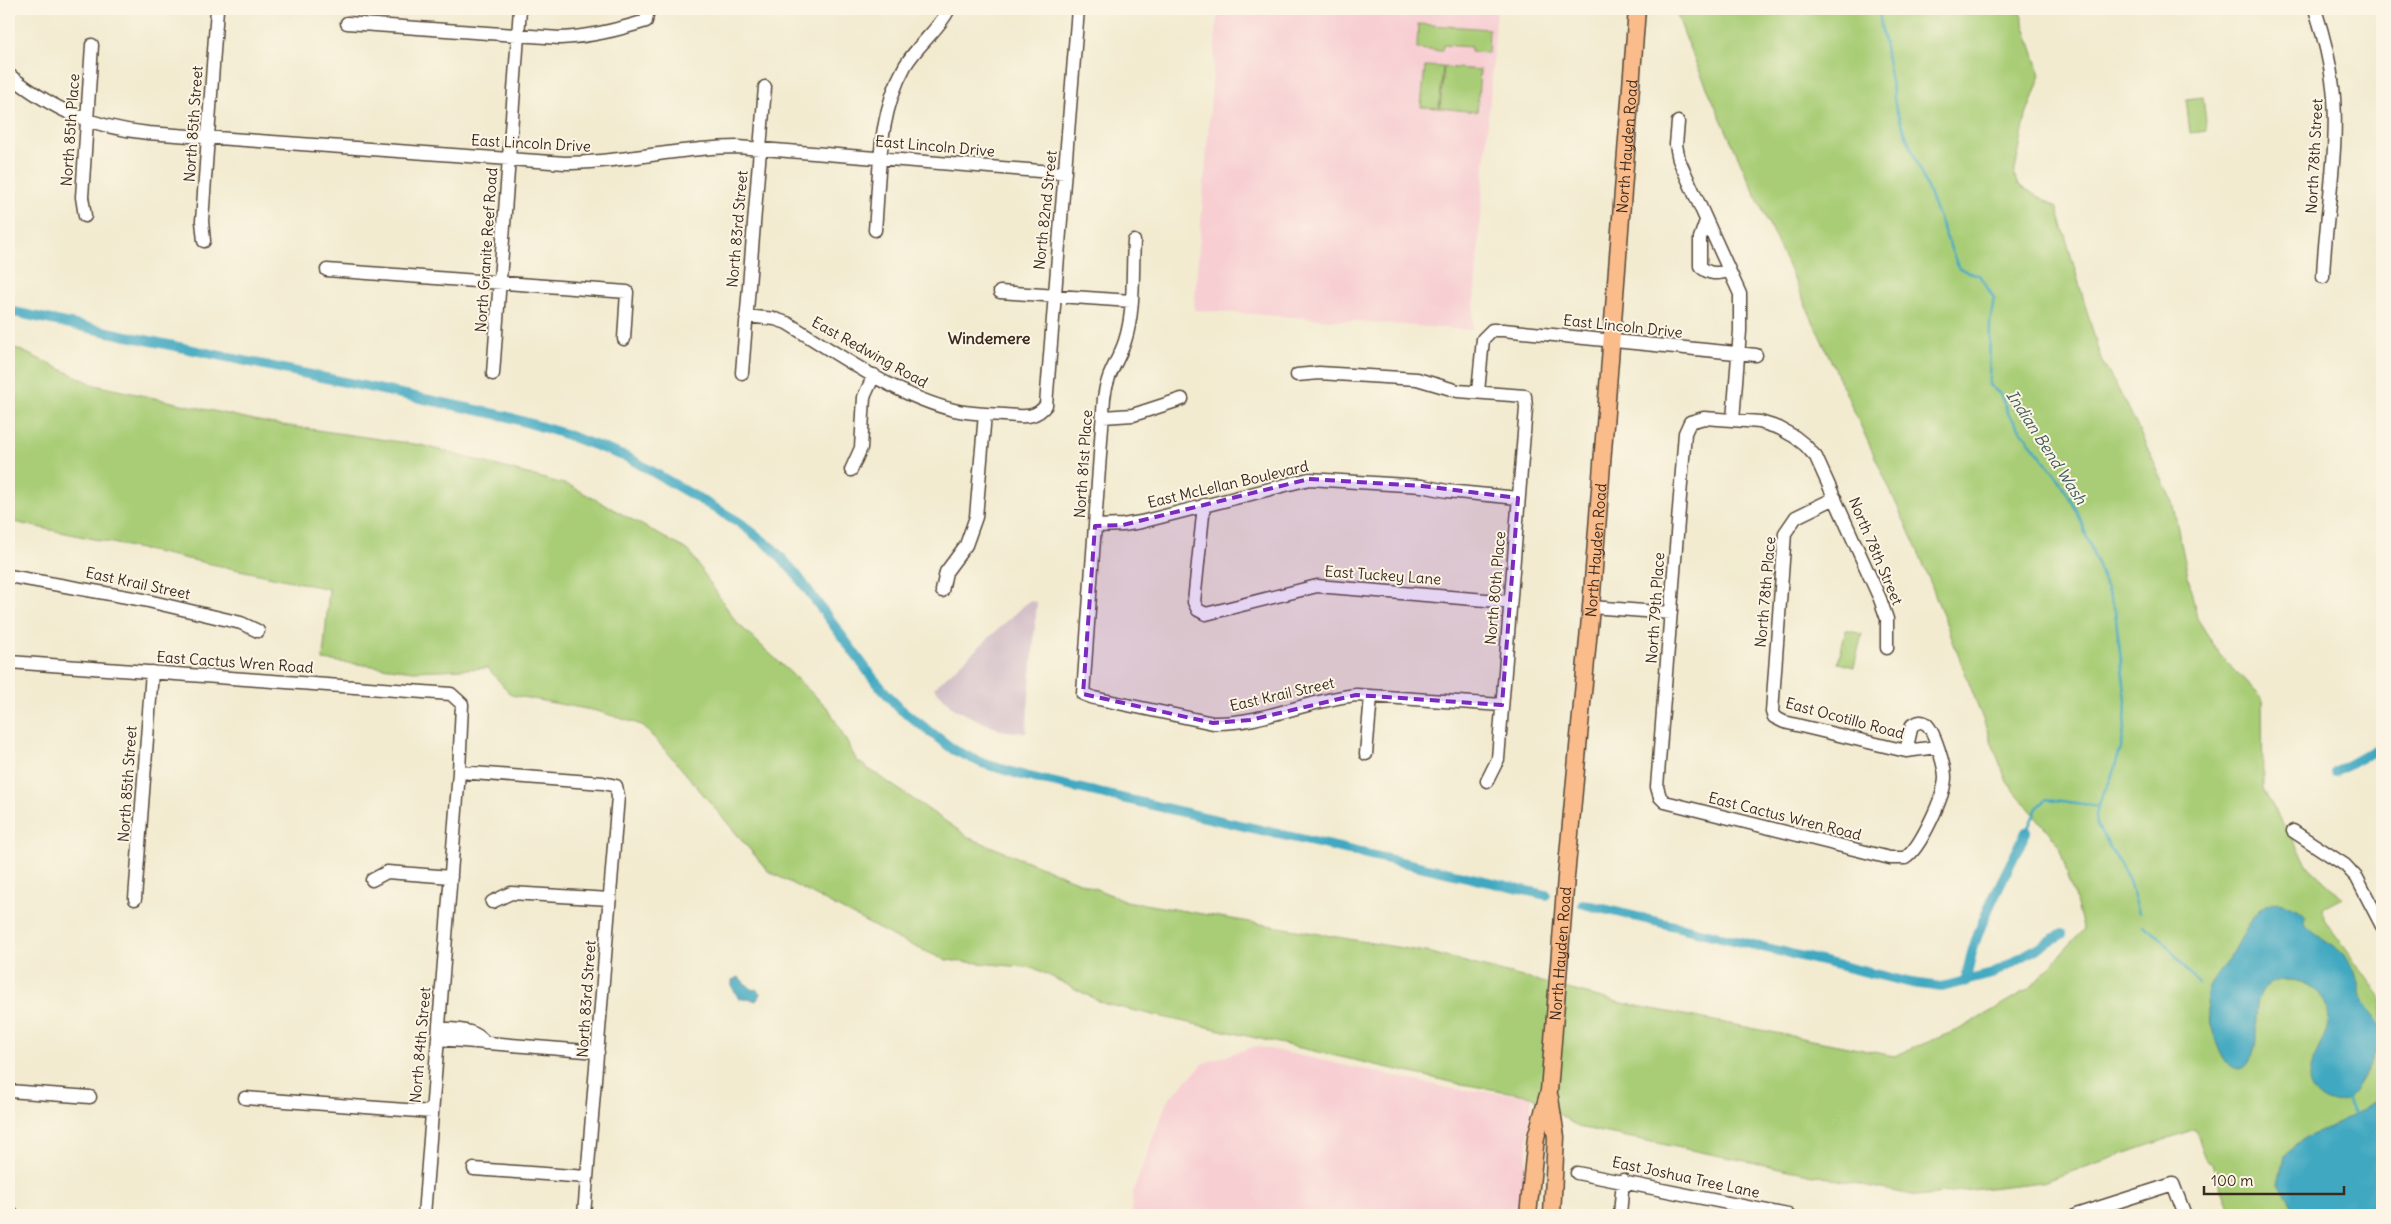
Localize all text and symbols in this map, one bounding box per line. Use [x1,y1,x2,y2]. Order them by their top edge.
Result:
street label: North 85th Street [179,65,207,183]
street label: North 85th Place [57,73,83,187]
street label: North Hayden Road [1612,79,1641,214]
street label: North 78th Street [2301,98,2327,214]
street label: East Lincoln Drive [471,130,591,156]
street label: East Lincoln Drive [874,131,996,161]
street label: North 82nd Street [1029,149,1061,271]
street label: North Granite Reef Road [471,167,501,333]
street label: North 83rd Street [722,170,752,288]
street label: East Lincoln Drive [1562,310,1684,342]
street label: East Redwing Road [809,312,931,392]
district label: Windemere [948,328,1031,348]
water label: Indian Bend Wash [2003,386,2092,509]
street label: North 81st Place [1070,409,1096,519]
street label: East McLellan Boulevard [1146,456,1311,512]
street label: North Hayden Road [1581,482,1610,618]
street label: North 78th Street [1845,494,1907,608]
street label: North 80th Place [1481,530,1509,646]
street label: North 78th Place [1751,536,1779,648]
street label: North 79th Place [1642,552,1668,664]
street label: East Tuckey Lane [1324,561,1442,589]
street label: East Krail Street [84,563,192,603]
street label: East Cactus Wren Road [156,647,314,677]
street label: East Krail Street [1228,673,1336,715]
street label: East Ocotillo Road [1783,693,1907,743]
street label: North 85th Street [113,725,141,843]
street label: East Cactus Wren Road [1706,788,1864,844]
street label: North Hayden Road [1545,886,1575,1021]
street label: North 83rd Street [572,940,600,1058]
street label: North 84th Street [405,986,435,1104]
street label: East Joshua Tree Lane [1610,1152,1762,1202]
scale bar [2204,1164,2344,1196]
text: 100 m [2211,1171,2253,1190]

